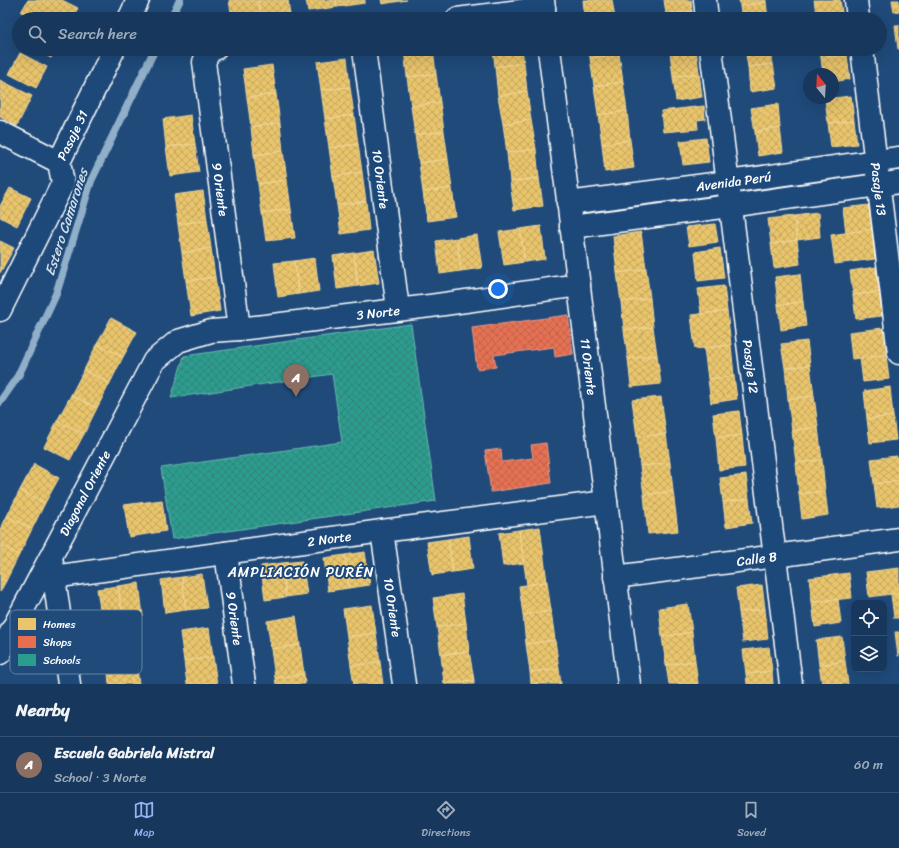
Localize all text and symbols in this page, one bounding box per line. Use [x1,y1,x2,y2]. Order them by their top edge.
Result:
search box [12,12,887,56]
text: Search here [58,21,137,47]
icon: search [26,23,48,45]
north arrow [803,68,839,104]
street label: Pasaje 31 [50,106,95,164]
street label: 10 Oriente [365,148,396,210]
street label: 9 Oriente [205,161,235,218]
street label: Pasaje 13 [864,161,893,217]
water label: Estero Camarones [37,163,96,279]
street label: Avenida Perú [694,165,773,198]
your location [488,279,508,299]
street label: 3 Norte [355,299,402,327]
street label: 11 Oriente [574,337,603,396]
street label: Pasaje 12 [736,338,765,395]
pin: A [283,364,309,397]
street label: Diagonal Oriente [53,446,117,540]
street label: 2 Norte [306,524,353,553]
street label: Calle B [735,545,778,573]
district label: AMPLIACIÓN PURÉN [227,560,374,585]
street label: 10 Oriente [377,576,408,639]
street label: 9 Oriente [219,590,250,647]
map controls [851,600,887,672]
button: locate [851,600,887,636]
legend [10,610,142,674]
text: Homes [43,615,76,634]
text: Shops [43,633,72,652]
button: layers [851,636,887,672]
text: Schools [43,651,81,670]
text: Nearby [16,695,70,725]
text: Escuela Gabriela Mistral [54,740,214,766]
text: A [25,753,33,776]
text: 60 m [854,753,883,776]
text: School · 3 Norte [54,766,146,789]
tab: Map [133,799,155,842]
tab: Directions [421,799,471,842]
tab: Saved [737,799,766,842]

